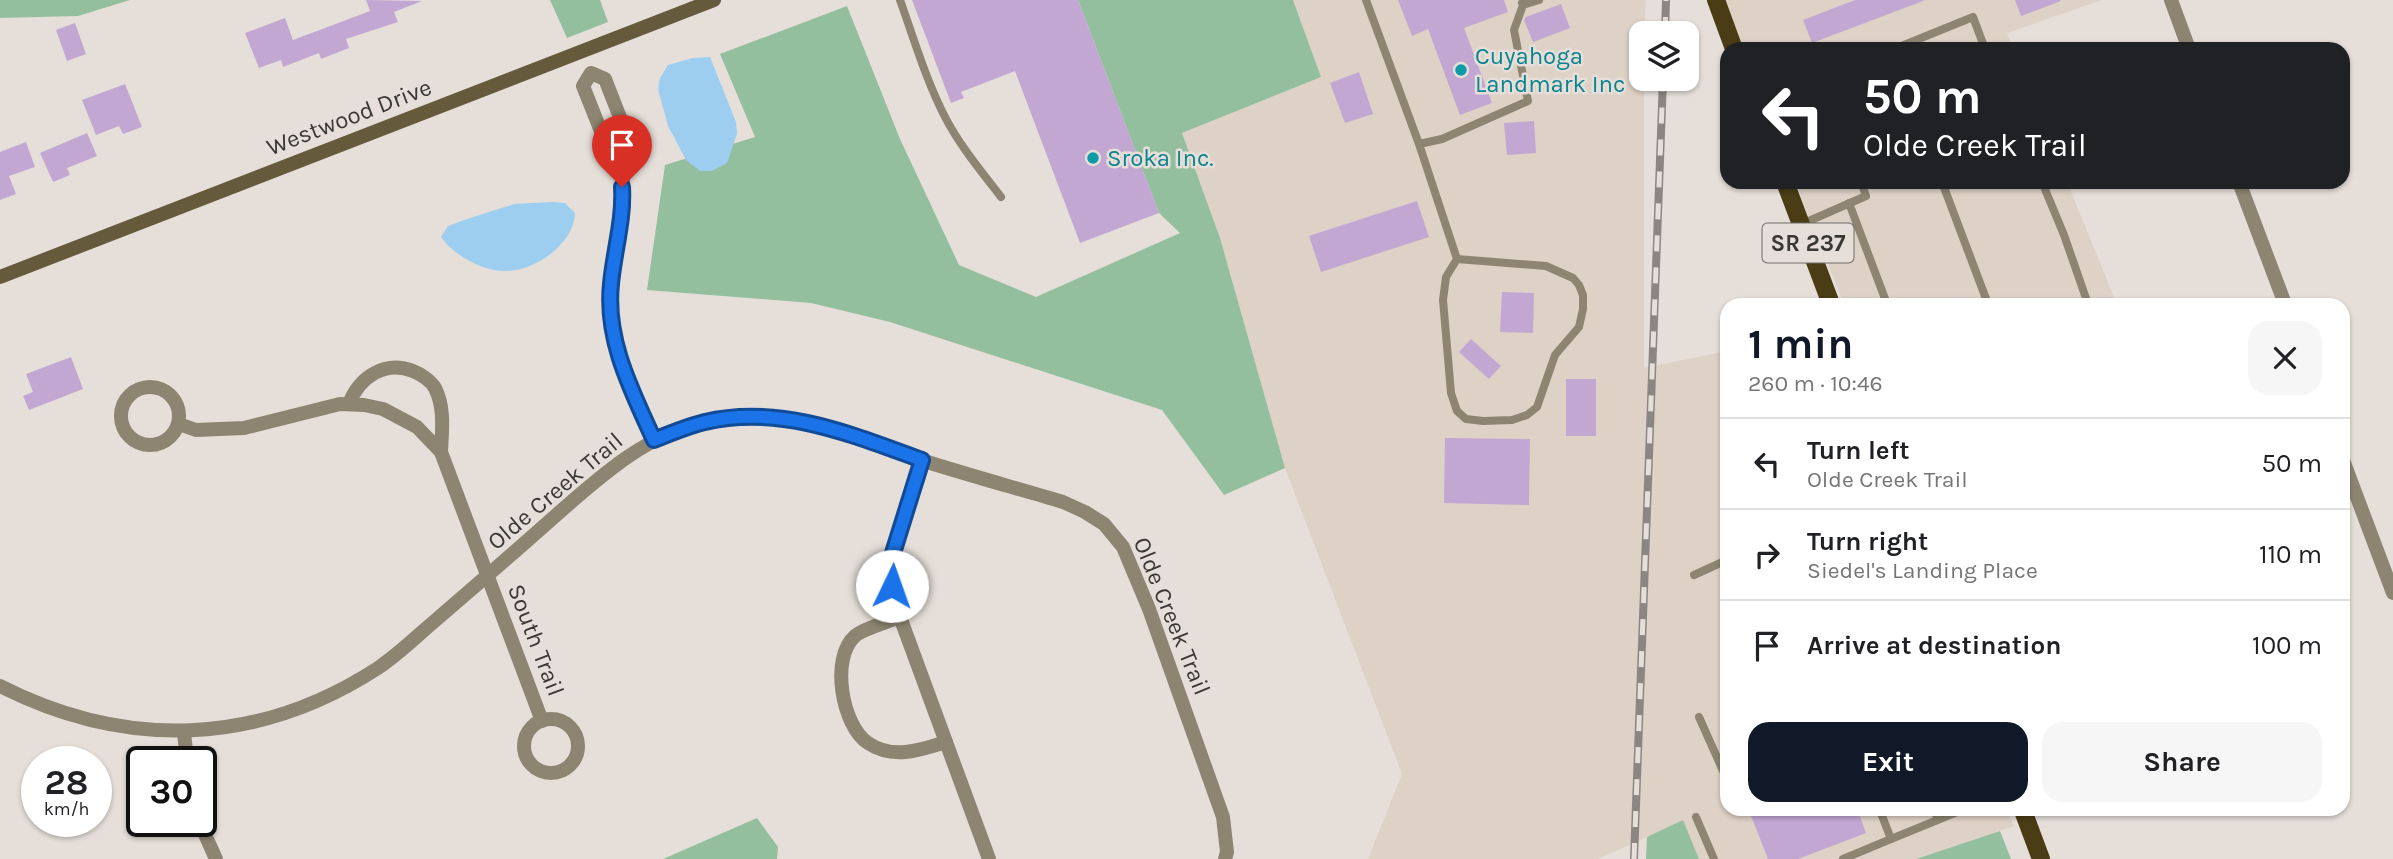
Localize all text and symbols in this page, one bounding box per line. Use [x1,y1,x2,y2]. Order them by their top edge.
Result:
map controls [1629,21,1699,91]
button: layers [1629,21,1699,91]
place label: Cuyahoga Landmark Inc [1475,42,1625,98]
marker: Cuyahoga Landmark Inc [1453,62,1469,78]
text: 50 m [1863,68,1981,125]
icon: left [1748,70,1839,161]
street label: Westwood Drive [263,73,435,161]
pin [592,115,652,187]
icon: arrive [603,126,641,164]
text: Olde Creek Trail [1863,127,2087,164]
place label: Sroka Inc. [1107,144,1214,172]
marker: Sroka Inc. [1085,150,1101,166]
road number: SR 237 [1762,224,1854,262]
text: 1 min [1748,319,1853,369]
button: close [2248,321,2322,395]
text: 260 m · 10:46 [1748,370,1883,397]
street label: Olde Creek Trail [482,426,628,556]
text: Turn left [1807,435,1909,466]
icon: left [1748,445,1786,483]
text: 50 m [2261,448,2322,479]
text: Olde Creek Trail [1807,466,1968,493]
text: Turn right [1807,526,1928,557]
street label: Olde Creek Trail [1128,533,1216,699]
icon: right [1748,536,1786,574]
text: 110 m [2259,539,2322,570]
position arrow [855,549,929,623]
text: Siedel's Landing Place [1807,557,2038,584]
street label: South Trail [502,580,570,700]
icon: arrive [1748,627,1786,665]
text: Arrive at destination [1807,630,2061,661]
text: 100 m [2252,630,2322,661]
button: Exit [1748,722,2028,802]
button: Share [2042,722,2322,802]
speed limit sign: 30 [126,746,217,837]
text: 28 [45,762,88,803]
text: km/h [44,798,89,820]

